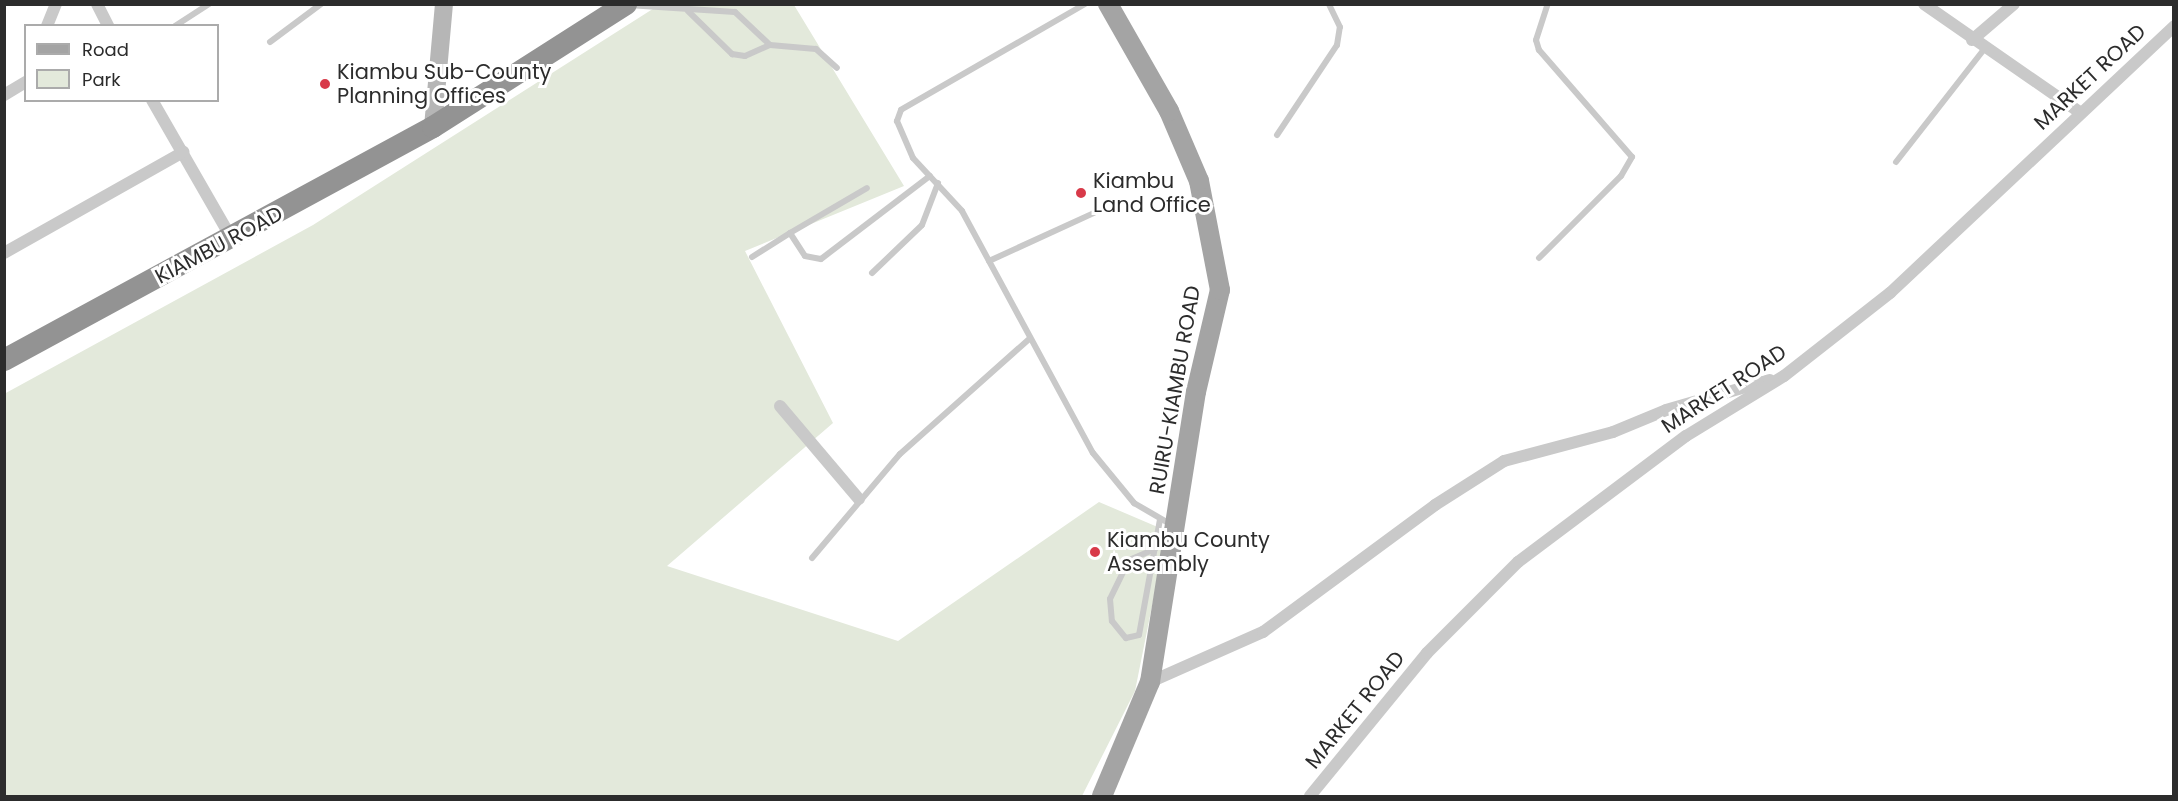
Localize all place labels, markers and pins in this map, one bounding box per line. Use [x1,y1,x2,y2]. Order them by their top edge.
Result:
place label: Kiambu Sub-County Planning Offices [337,59,551,109]
marker: Kiambu Sub-County Planning Offices [318,77,332,91]
place label: Kiambu Land Office [1093,168,1211,218]
marker: Kiambu Land Office [1074,186,1088,200]
place label: Kiambu County Assembly [1107,527,1270,577]
marker: Kiambu County Assembly [1088,545,1102,559]

